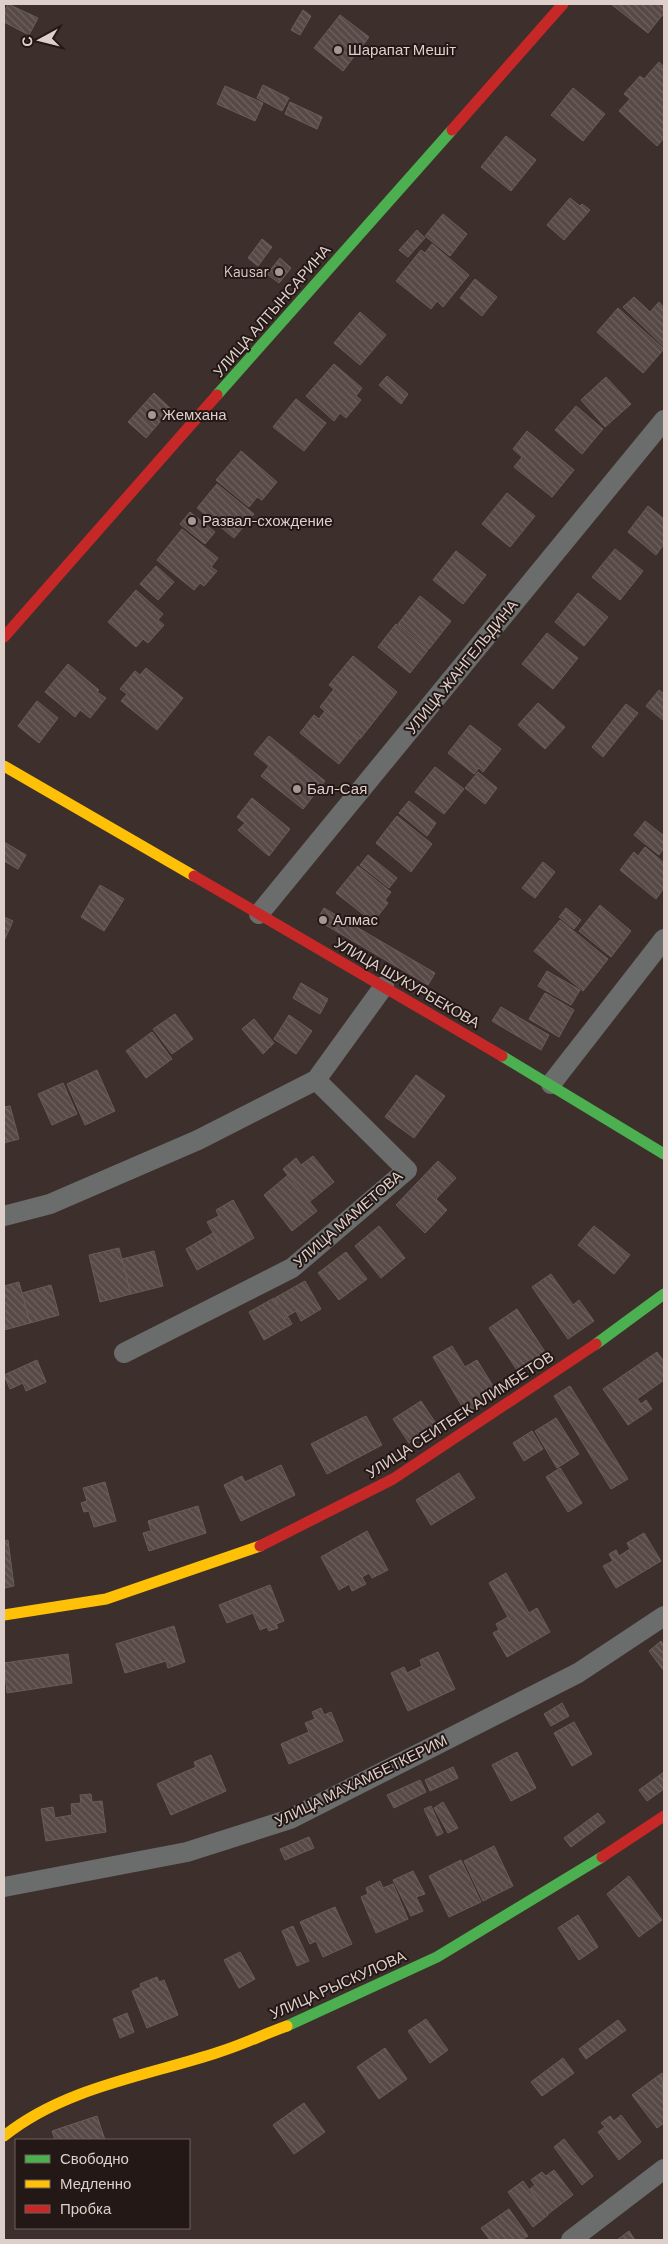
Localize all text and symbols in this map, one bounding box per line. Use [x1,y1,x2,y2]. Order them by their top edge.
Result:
north arrow [15,15,65,65]
text: С [18,36,36,48]
place label: Шарапат Мешіт [348,40,456,58]
marker: Шарапат Мешіт [332,44,344,56]
street label: УЛИЦА АЛТЫНСАРИНА [209,241,334,380]
place label: Kausar [224,262,270,280]
marker: Kausar [273,266,285,278]
place label: Жемхана [162,405,227,423]
marker: Жемхана [146,409,158,421]
place label: Развал-схождение [202,511,333,529]
marker: Развал-схождение [186,515,198,527]
street label: УЛИЦА ЖАНГЕЛЬДИНА [401,596,521,737]
place label: Бал-Сая [307,779,367,797]
marker: Бал-Сая [291,783,303,795]
place label: Алмас [333,910,378,928]
marker: Алмас [317,914,329,926]
street label: УЛИЦА ШУКУРБЕКОВА [332,933,483,1031]
street label: УЛИЦА МАМЕТОВА [289,1166,405,1270]
street label: УЛИЦА СЕИТБЕК АЛИМБЕТОВ [362,1347,556,1482]
street label: УЛИЦА МАХАМБЕТКЕРИМ [271,1730,450,1830]
street label: УЛИЦА РЫСКУЛОВА [267,1946,408,2022]
legend [15,2139,190,2229]
text: Свободно [60,2149,129,2167]
text: Медленно [60,2174,131,2192]
text: Пробка [60,2199,112,2217]

